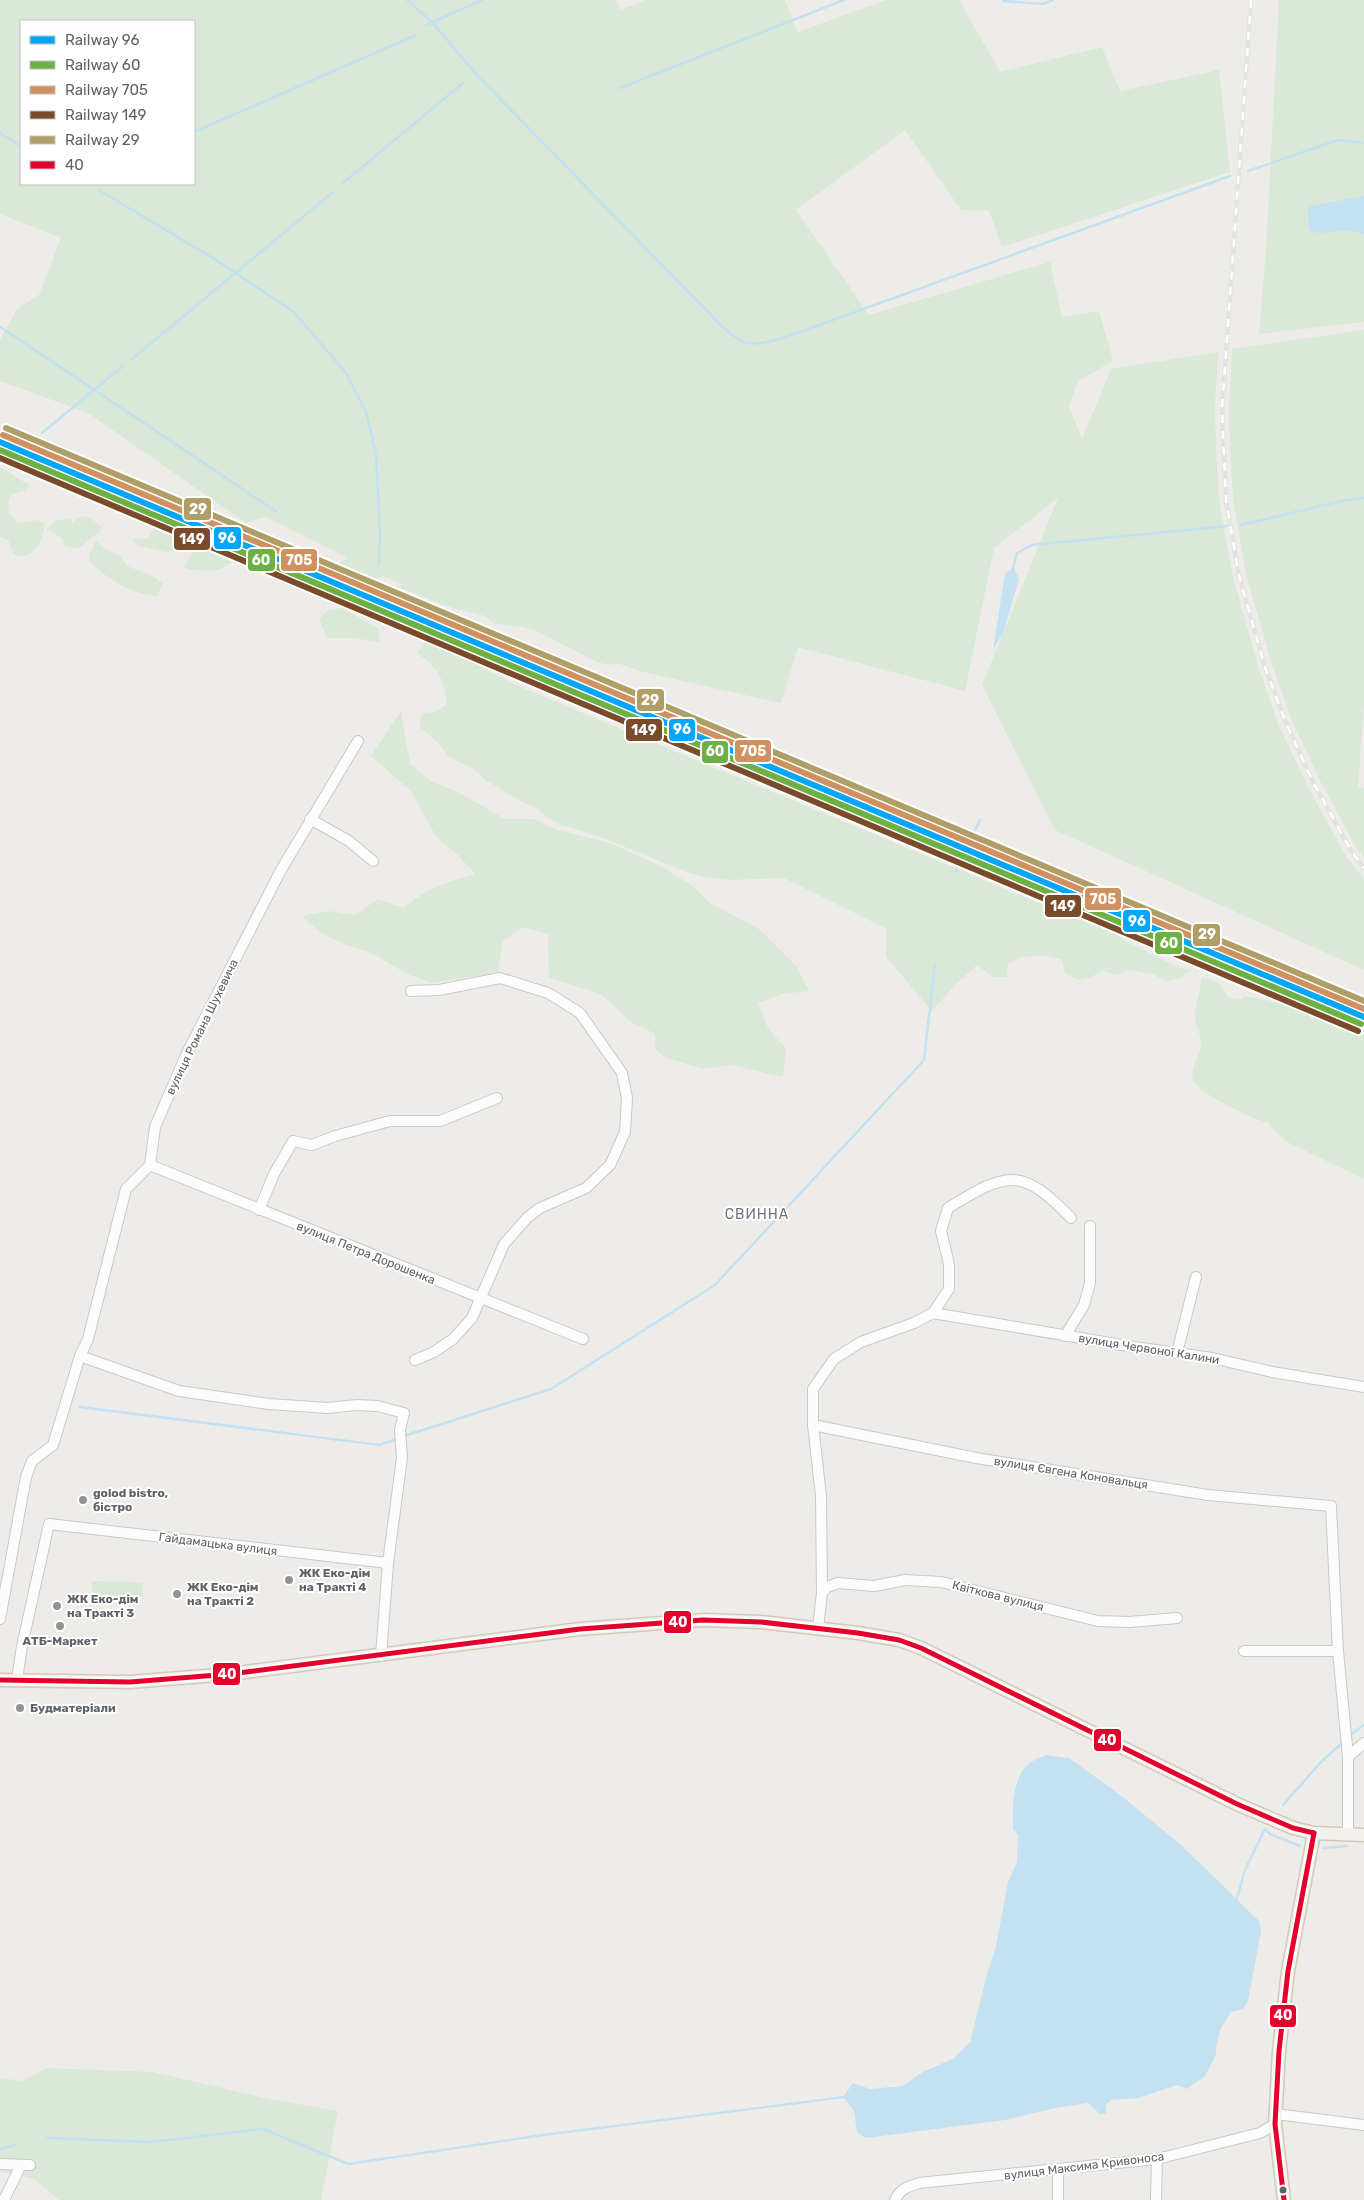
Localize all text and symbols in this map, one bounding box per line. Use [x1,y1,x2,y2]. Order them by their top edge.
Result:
legend [20,20,195,185]
text: Railway 96 [65,31,140,49]
text: Railway 60 [65,56,140,74]
text: Railway 705 [65,81,148,99]
text: Railway 149 [65,106,146,124]
text: Railway 29 [65,131,140,149]
text: 40 [65,156,84,174]
line badge: 29 [183,497,212,521]
text: 29 [189,501,207,518]
line badge: 96 [213,526,242,550]
line badge: 149 [173,527,211,551]
text: 96 [218,530,236,547]
text: 149 [179,531,205,548]
line badge: 60 [247,548,276,572]
line badge: 705 [280,548,318,572]
text: 60 [252,552,270,569]
text: 705 [286,552,312,569]
line badge: 29 [636,688,665,712]
text: 29 [641,692,659,709]
line badge: 149 [625,718,663,742]
line badge: 96 [668,718,696,742]
text: 96 [673,721,691,738]
text: 149 [631,722,657,739]
line badge: 705 [734,739,772,763]
line badge: 60 [701,740,729,764]
text: 60 [706,743,724,760]
text: 705 [740,743,766,760]
line badge: 705 [1084,887,1122,911]
text: 705 [1090,891,1116,908]
line badge: 149 [1044,894,1082,918]
text: 149 [1050,898,1076,915]
line badge: 96 [1122,909,1151,933]
text: 96 [1128,913,1146,930]
line badge: 29 [1192,923,1221,947]
text: 29 [1198,926,1216,943]
line badge: 60 [1154,931,1183,955]
text: 60 [1160,935,1178,952]
street label: вулиця Романа Шухевича [163,957,241,1097]
district label: СВИННА [725,1206,789,1223]
street label: вулиця Петра Дорошенка [295,1219,437,1287]
street label: вулиця Червоної Калини [1077,1331,1221,1367]
street label: вулиця Євгена Коновальця [993,1454,1149,1492]
place label: golod bistro, бістро [93,1486,168,1514]
marker: golod bistro, бістро [77,1494,89,1506]
street label: Гайдамацька вулиця [158,1530,278,1558]
place label: ЖК Еко-дім на Тракті 4 [299,1566,371,1594]
marker: ЖК Еко-дім на Тракті 4 [283,1574,295,1586]
street label: Квіткова вулиця [951,1578,1045,1614]
place label: ЖК Еко-дім на Тракті 2 [187,1580,259,1608]
marker: ЖК Еко-дім на Тракті 2 [171,1588,183,1600]
place label: ЖК Еко-дім на Тракті 3 [67,1592,139,1620]
marker: ЖК Еко-дім на Тракті 3 [51,1600,63,1612]
line badge: 40 [663,1610,692,1634]
text: 40 [668,1614,688,1631]
marker: АТБ-Маркет [54,1620,66,1632]
place label: АТБ-Маркет [22,1634,98,1648]
line badge: 40 [212,1662,241,1686]
text: 40 [217,1666,237,1683]
place label: Будматеріали [30,1701,116,1715]
marker: Будматеріали [14,1702,26,1714]
line badge: 40 [1093,1728,1122,1752]
text: 40 [1097,1732,1117,1749]
line badge: 40 [1269,2004,1297,2028]
text: 40 [1273,2007,1293,2024]
street label: вулиця Максима Кривоноса [1003,2149,1165,2183]
unlabelled marker [1278,2185,1288,2195]

